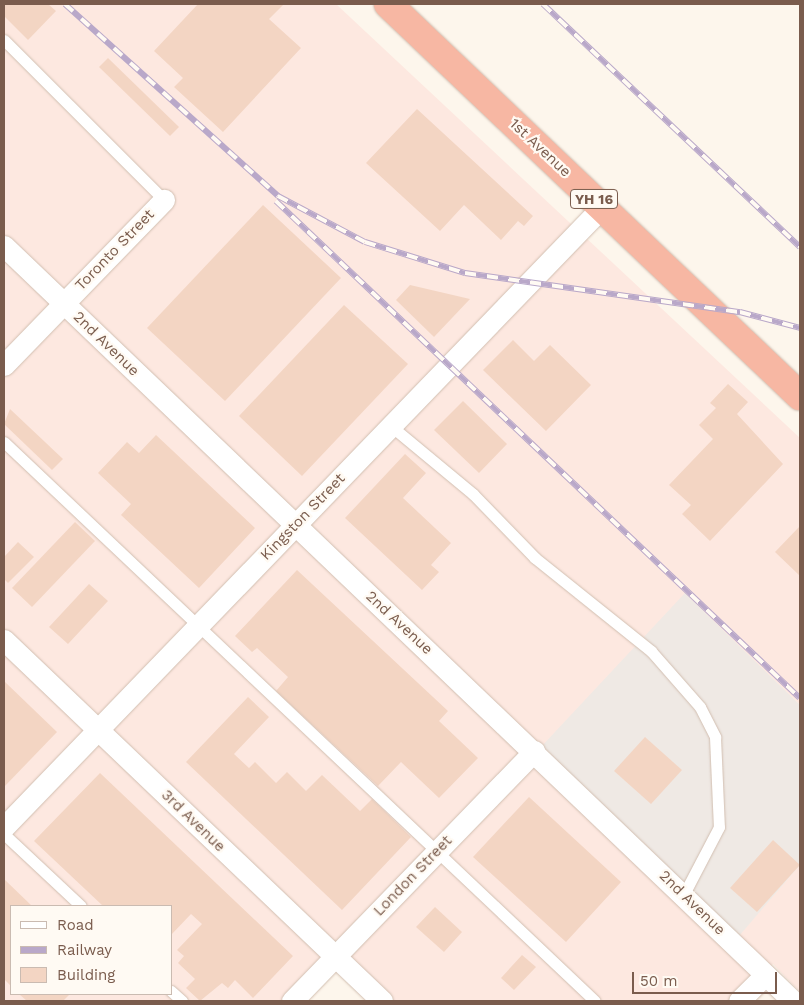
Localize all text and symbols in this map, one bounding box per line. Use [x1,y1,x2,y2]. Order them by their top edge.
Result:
street label: 1st Avenue [505,115,575,181]
road number: YH 16 [569,188,619,210]
street label: Toronto Street [72,206,158,294]
street label: 2nd Avenue [69,308,143,380]
street label: Kingston Street [257,470,349,564]
street label: 2nd Avenue [362,587,436,659]
street label: 3rd Avenue [157,786,229,856]
street label: London Street [370,832,456,920]
street label: 2nd Avenue [655,867,729,939]
legend [10,905,172,995]
text: Road [57,916,94,934]
text: Railway [57,941,112,959]
scale bar [634,962,779,994]
text: Building [57,966,115,984]
text: 50 m [640,972,677,990]

